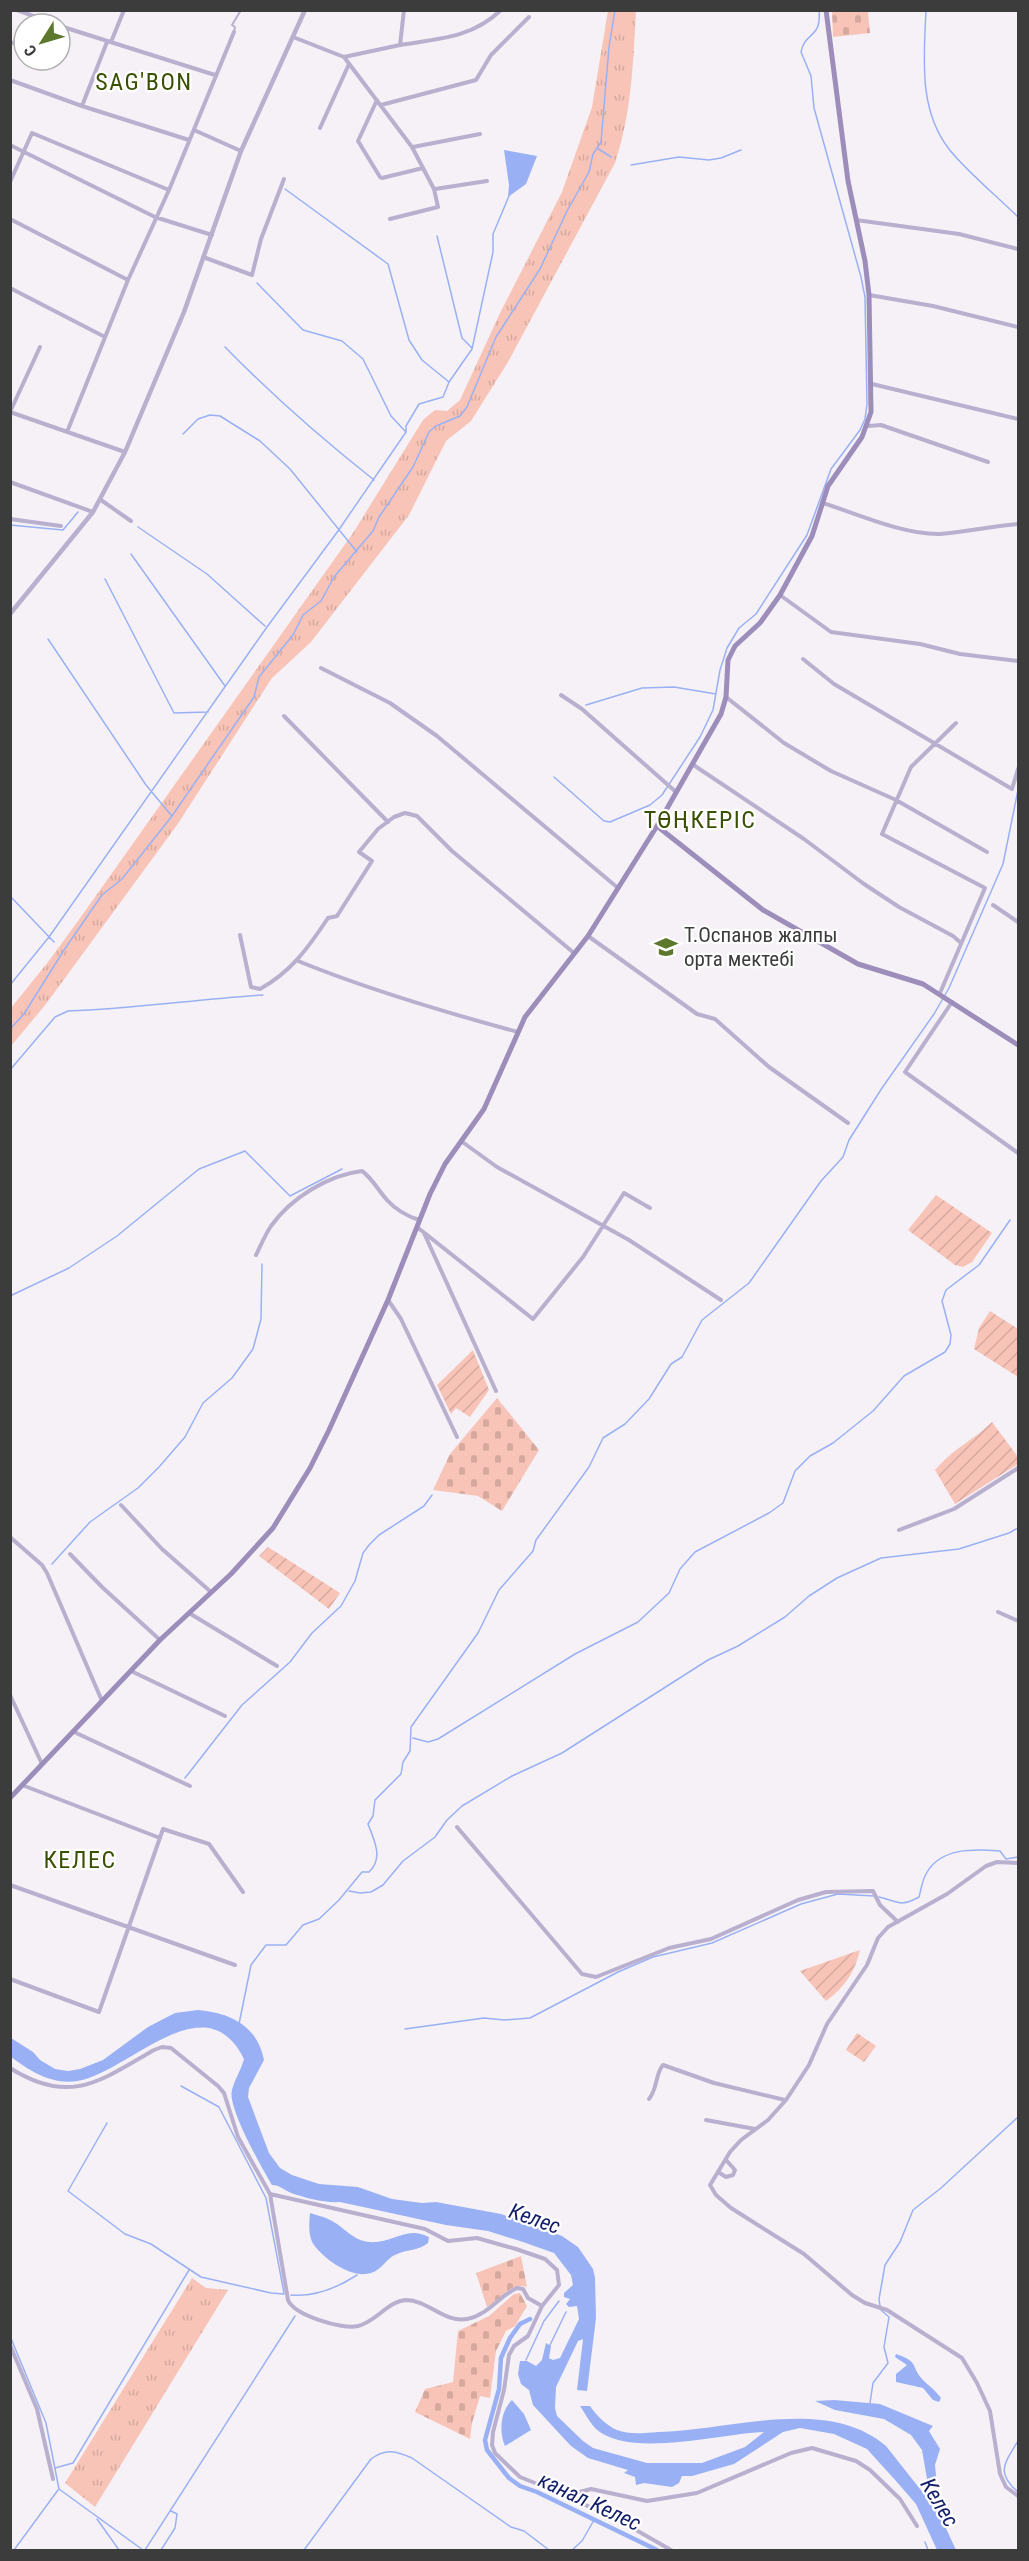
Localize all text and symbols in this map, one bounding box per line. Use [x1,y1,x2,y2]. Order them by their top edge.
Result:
north arrow [12,12,72,72]
text: С [20,41,41,60]
district label: SAG'BON [95,68,193,96]
district label: ТӨҢКЕРІС [644,806,756,834]
place label: Т.Оспанов жалпы орта мектебі [684,923,838,971]
school or university icon: Т.Оспанов жалпы орта мектебі [653,934,679,960]
district label: КЕЛЕС [43,1846,117,1874]
water label: Келес [506,2198,564,2239]
water label: канал Келес [535,2467,645,2536]
water label: Келес [915,2473,964,2531]

